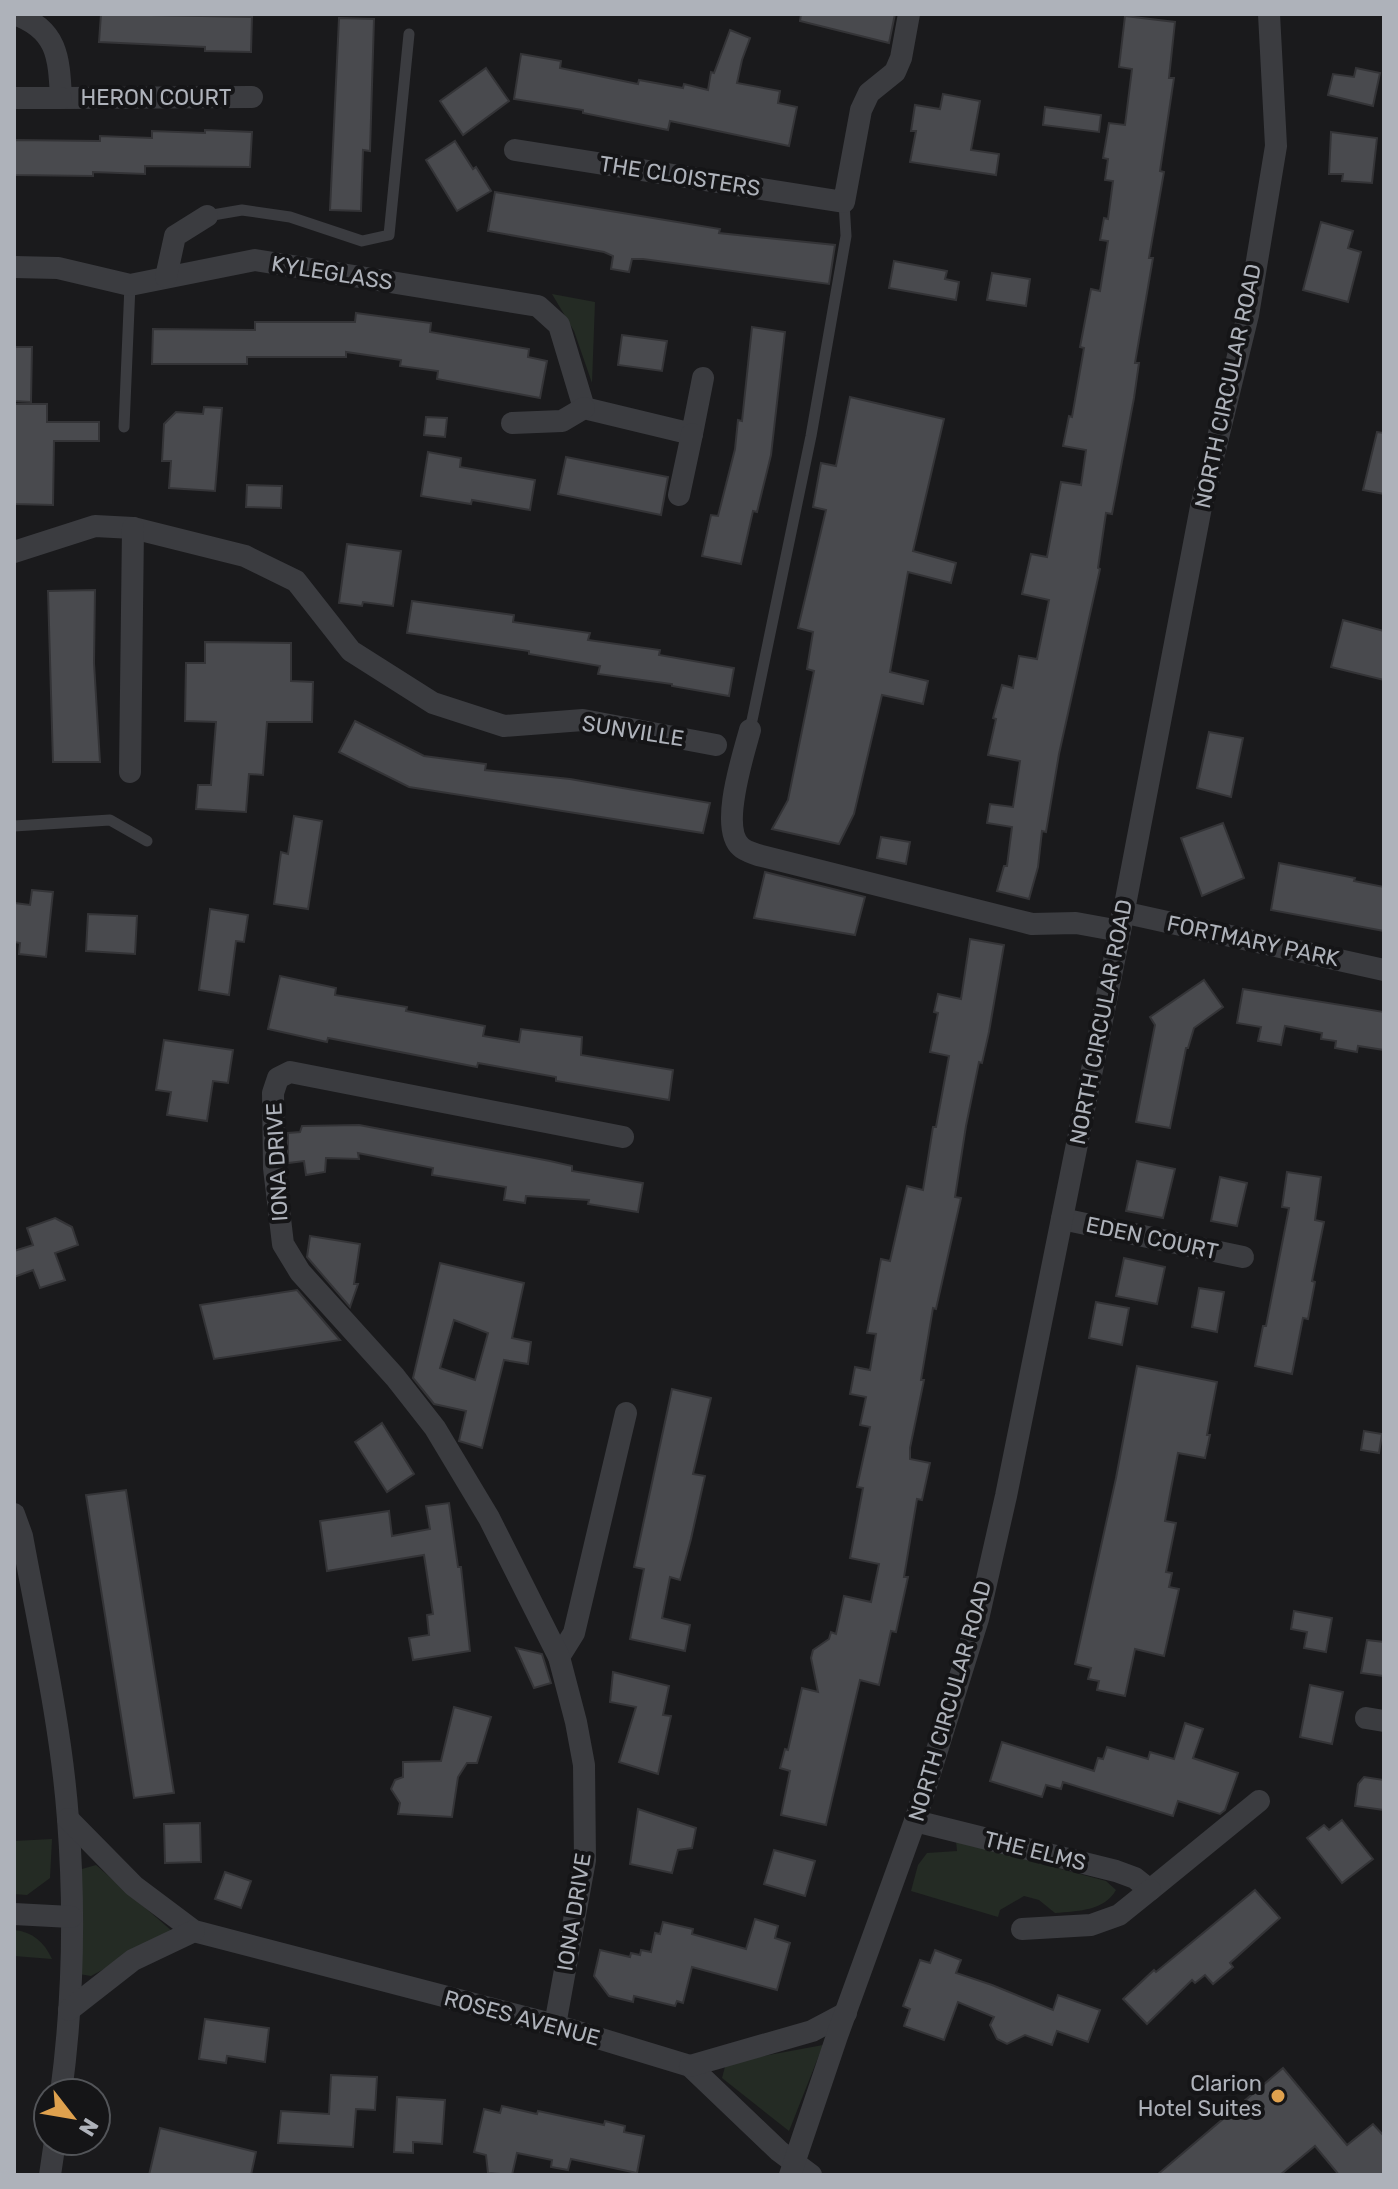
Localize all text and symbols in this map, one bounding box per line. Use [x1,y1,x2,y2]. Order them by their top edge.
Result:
street label: HERON COURT [81,84,232,111]
street label: THE CLOISTERS [598,150,762,202]
street label: KYLEGLASS [270,250,394,296]
street label: NORTH CIRCULAR ROAD [1189,261,1267,511]
street label: SUNVILLE [580,710,686,752]
street label: NORTH CIRCULAR ROAD [1064,897,1138,1147]
street label: FORTMARY PARK [1164,910,1342,972]
street label: IONA DRIVE [260,1102,294,1222]
street label: EDEN COURT [1083,1211,1221,1265]
street label: NORTH CIRCULAR ROAD [903,1578,997,1824]
street label: THE ELMS [981,1825,1089,1877]
street label: IONA DRIVE [551,1851,597,1973]
street label: ROSES AVENUE [441,1984,603,2052]
place label: Clarion Hotel Suites [1138,2070,1262,2122]
north arrow [32,2077,112,2157]
marker: Clarion Hotel Suites [1269,2087,1287,2105]
text: N [73,2113,104,2141]

